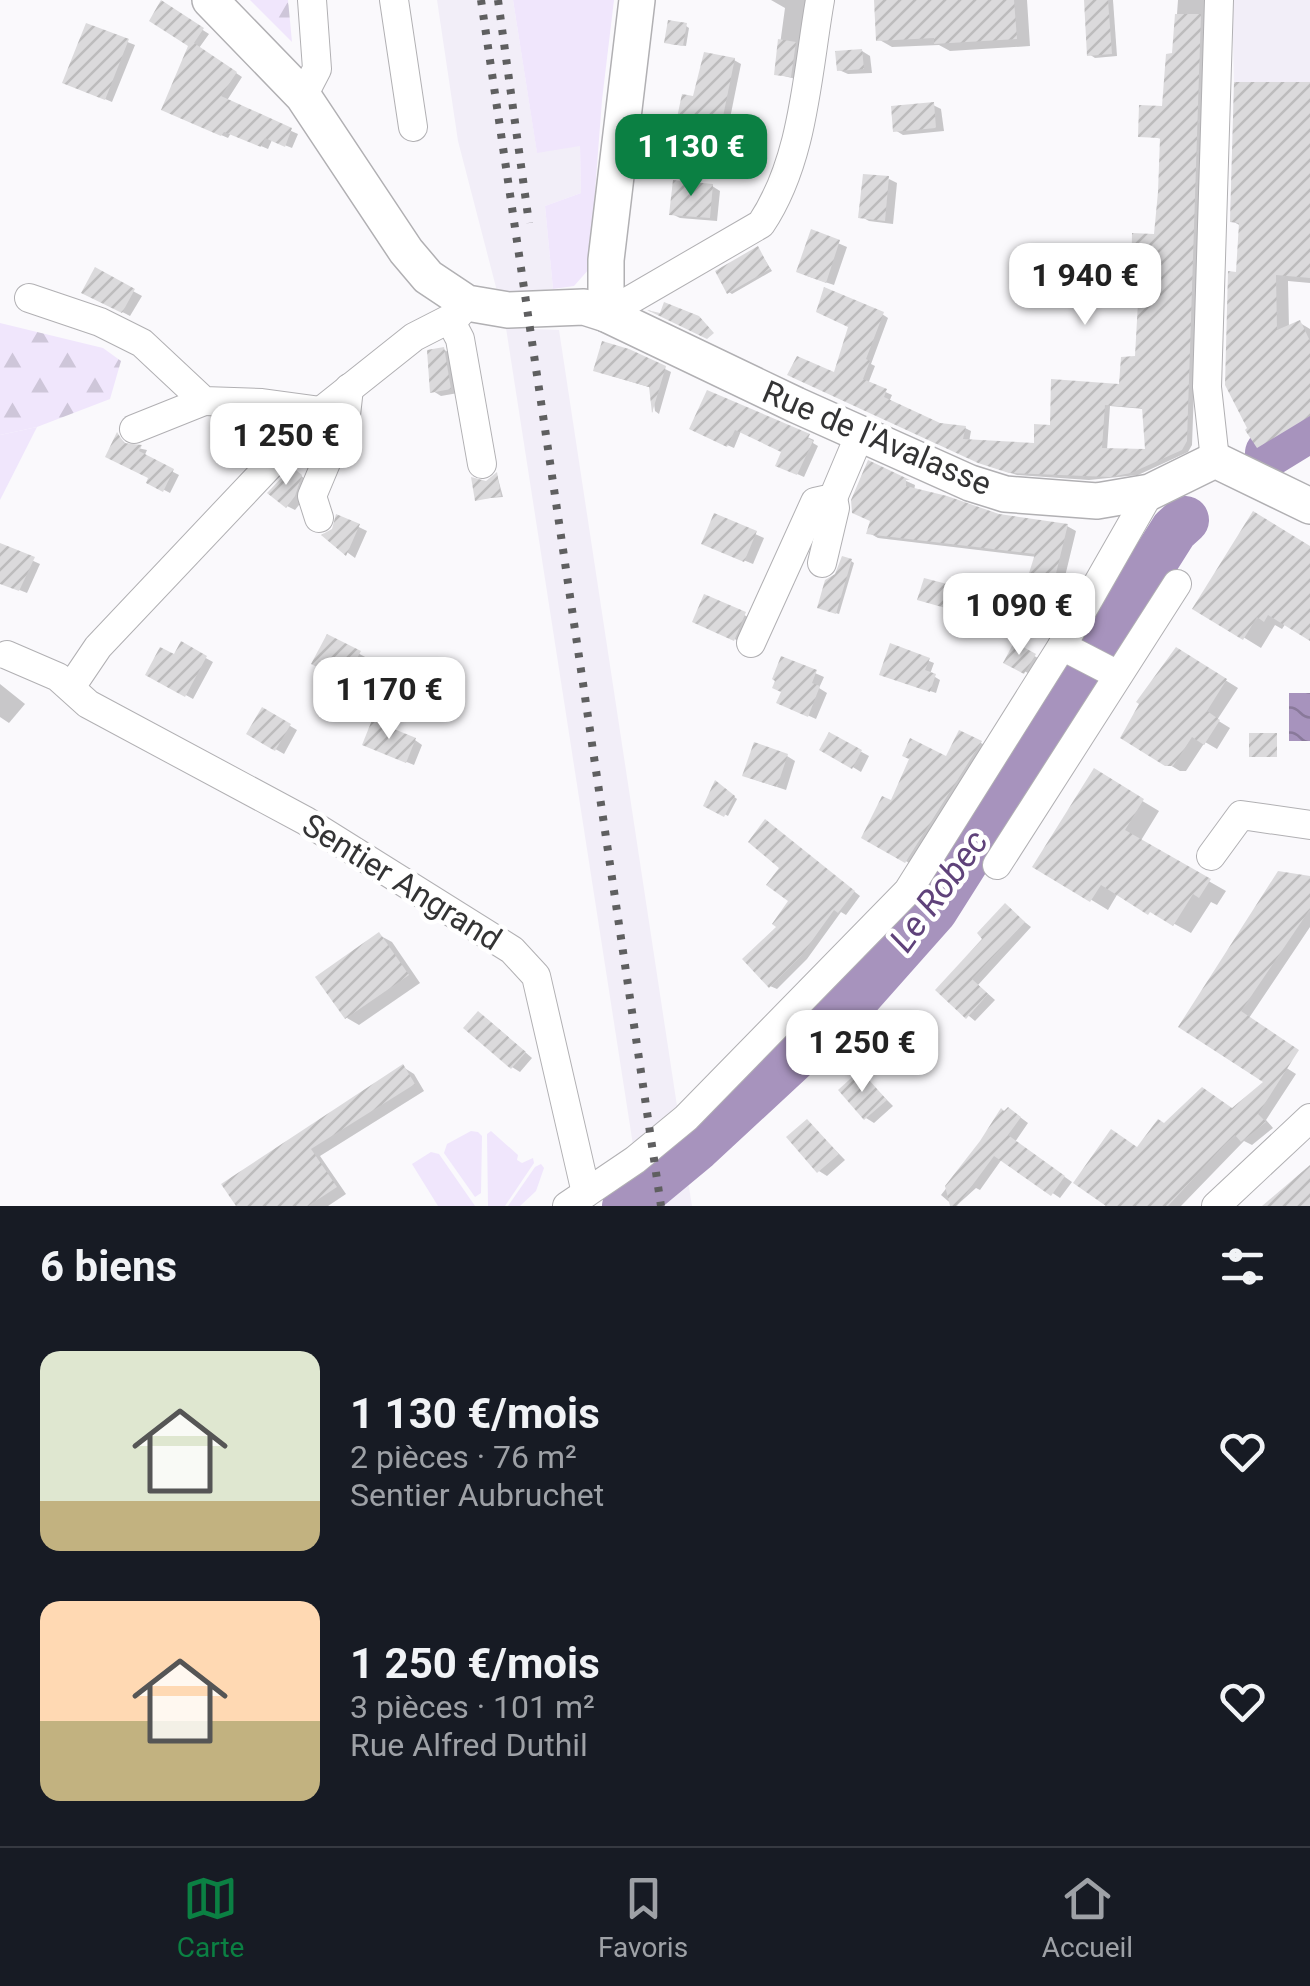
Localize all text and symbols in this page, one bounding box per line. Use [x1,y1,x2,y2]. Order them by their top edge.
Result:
pin: 1 130 € [599,114,783,199]
text: 1 130 € [637,127,745,165]
pin: 1 940 € [993,243,1177,328]
text: 1 940 € [1031,256,1139,294]
street label: Rue de l'Avalasse [757,373,997,503]
pin: 1 250 € [194,403,378,488]
text: 1 250 € [232,416,340,454]
pin: 1 090 € [927,573,1111,658]
text: 1 090 € [965,586,1073,624]
pin: 1 170 € [297,657,481,742]
text: 1 170 € [335,670,443,708]
street label: Sentier Angrand [295,806,509,958]
water label: Le Robec [881,822,997,960]
pin: 1 250 € [770,1010,954,1095]
text: 1 250 € [808,1023,916,1061]
icon: filters [1215,1239,1270,1294]
text: 6 biens [40,1242,177,1291]
text: 1 130 €/mois [350,1389,600,1438]
icon: home [120,1391,240,1511]
icon: heart [1215,1424,1270,1479]
text: 2 pièces · 76 m² [350,1438,577,1476]
text: Sentier Aubruchet [350,1476,604,1514]
text: 1 250 €/mois [350,1639,600,1688]
icon: home [120,1641,240,1761]
icon: heart [1215,1674,1270,1729]
text: 3 pièces · 101 m² [350,1688,595,1726]
text: Rue Alfred Duthil [350,1726,588,1764]
tab: Carte [177,1871,244,1964]
tab: Favoris [598,1871,688,1964]
tab: Accueil [1042,1871,1133,1964]

